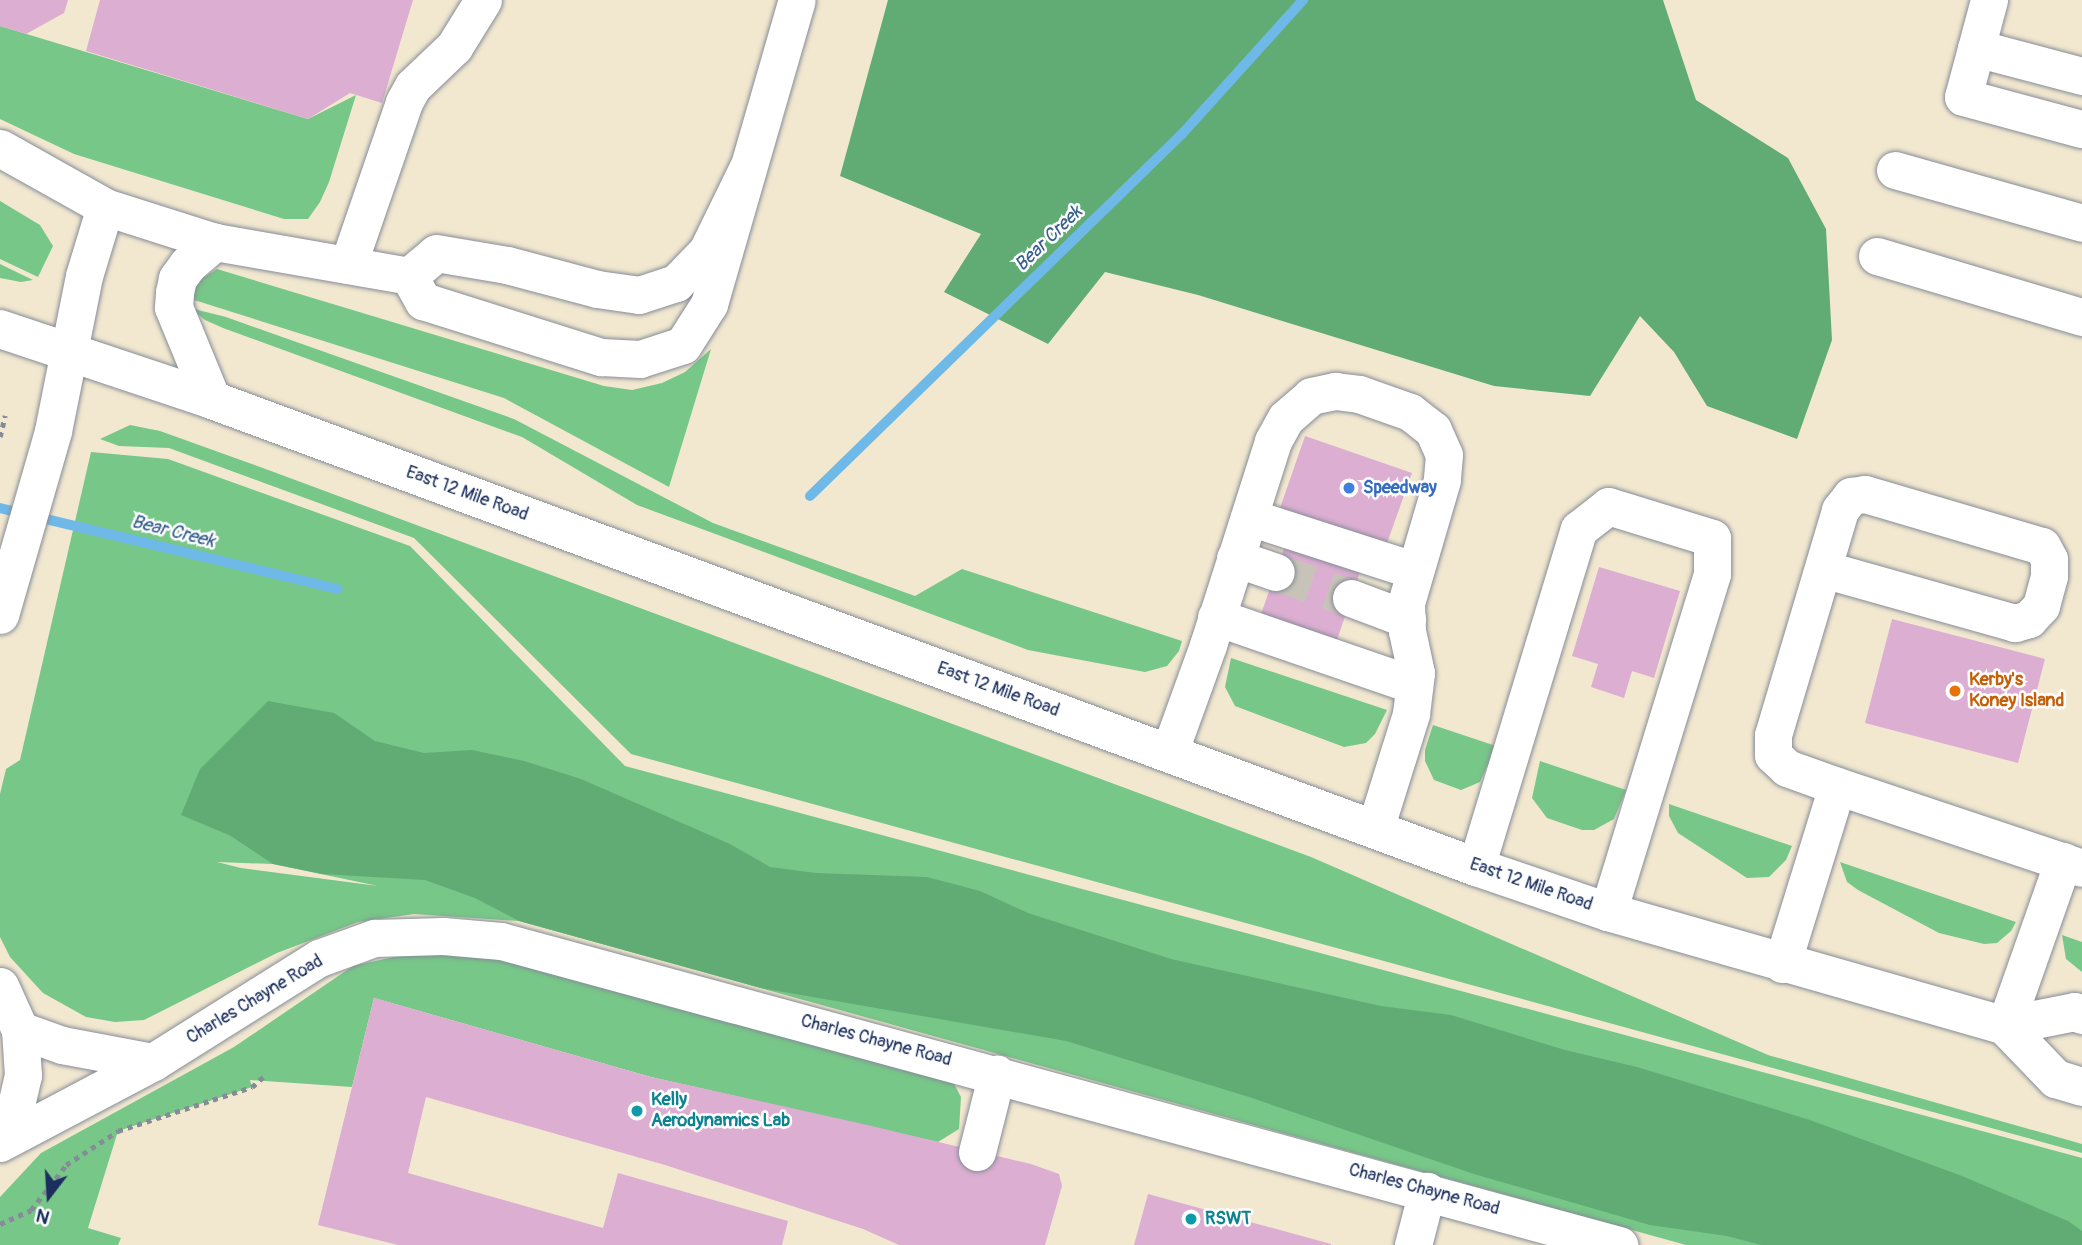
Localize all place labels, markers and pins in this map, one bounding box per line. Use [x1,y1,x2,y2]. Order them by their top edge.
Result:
place label: Speedway [1363,477,1437,499]
marker: Speedway [1341,480,1357,496]
place label: Kerby's Koney Island [1969,670,2064,712]
marker: Kerby's Koney Island [1947,683,1963,699]
place label: Kelly Aerodynamics Lab [651,1090,790,1132]
marker: Kelly Aerodynamics Lab [629,1103,645,1119]
place label: RSWT [1205,1208,1251,1230]
marker: RSWT [1183,1211,1199,1227]

